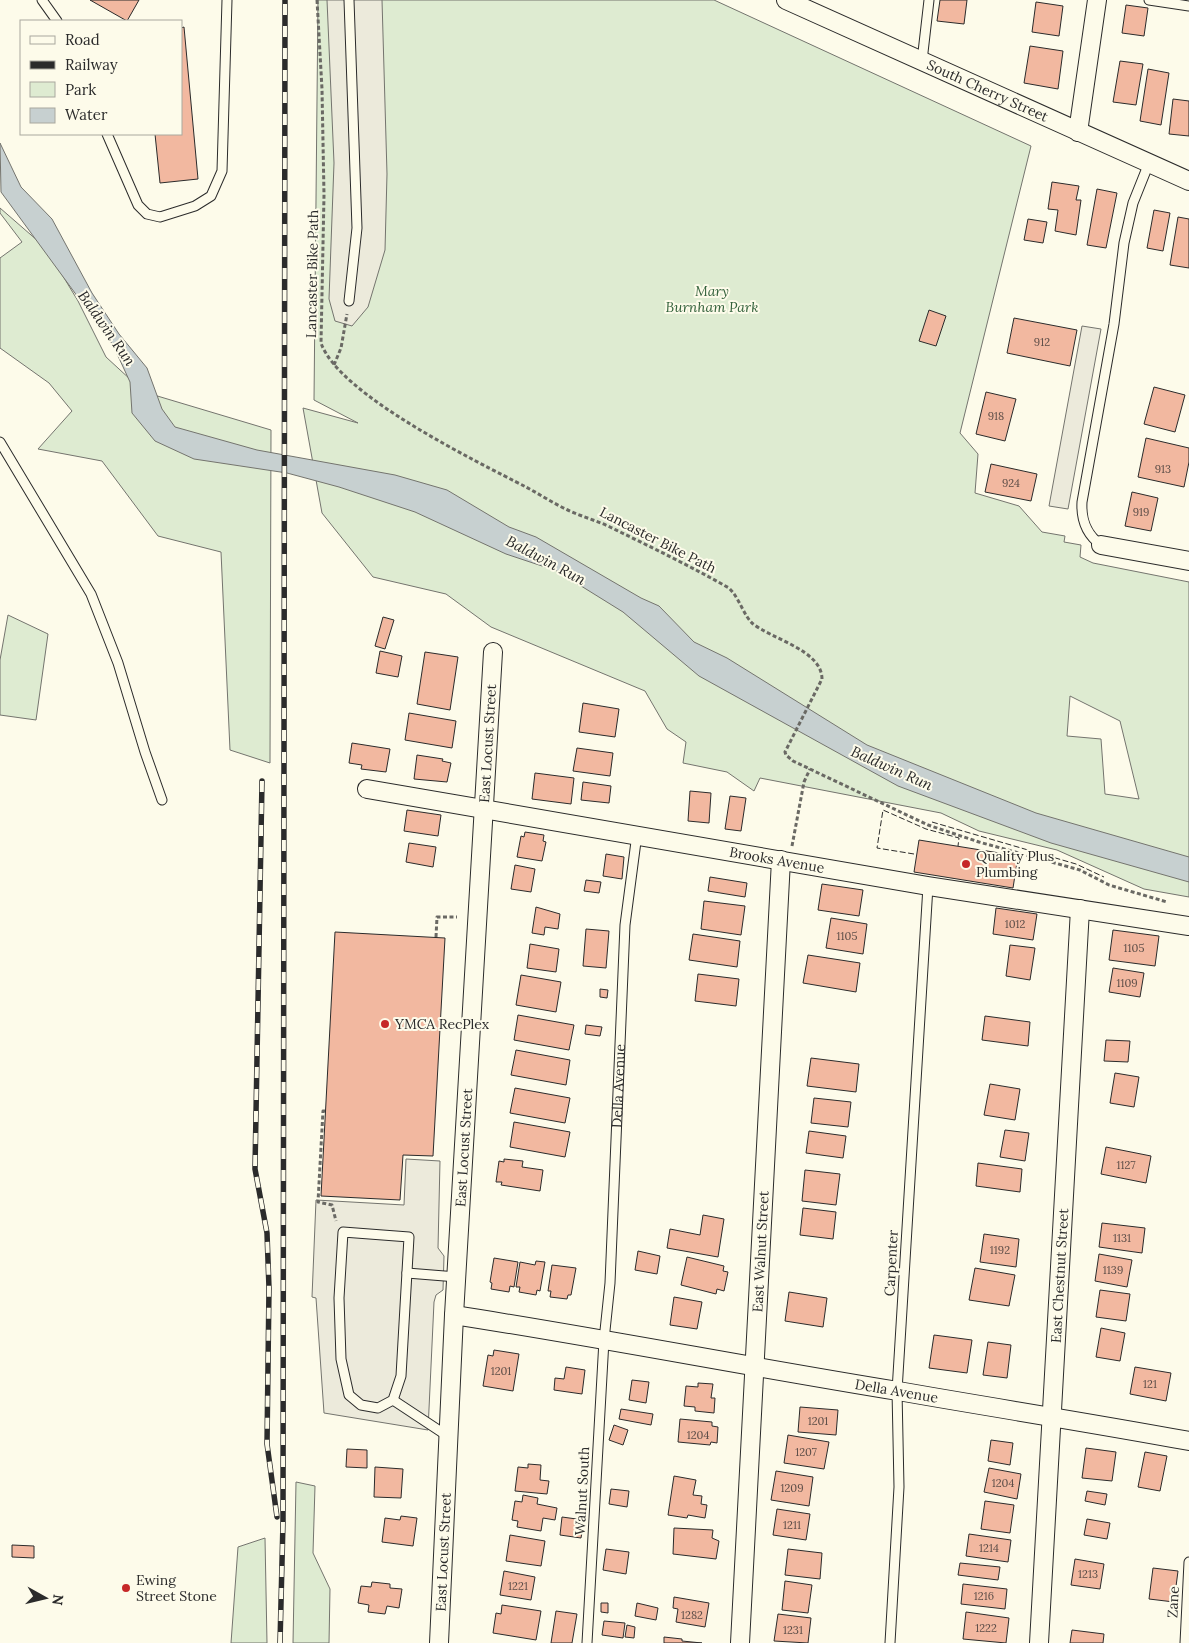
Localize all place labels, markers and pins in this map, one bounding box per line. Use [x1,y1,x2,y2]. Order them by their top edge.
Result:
place label: Quality Plus Plumbing [976,847,1054,881]
marker: Quality Plus Plumbing [960,858,972,870]
place label: YMCA RecPlex [394,1015,490,1033]
marker: YMCA RecPlex [379,1018,391,1030]
place label: Ewing Street Stone [136,1571,217,1605]
marker: Ewing Street Stone [120,1582,132,1594]

